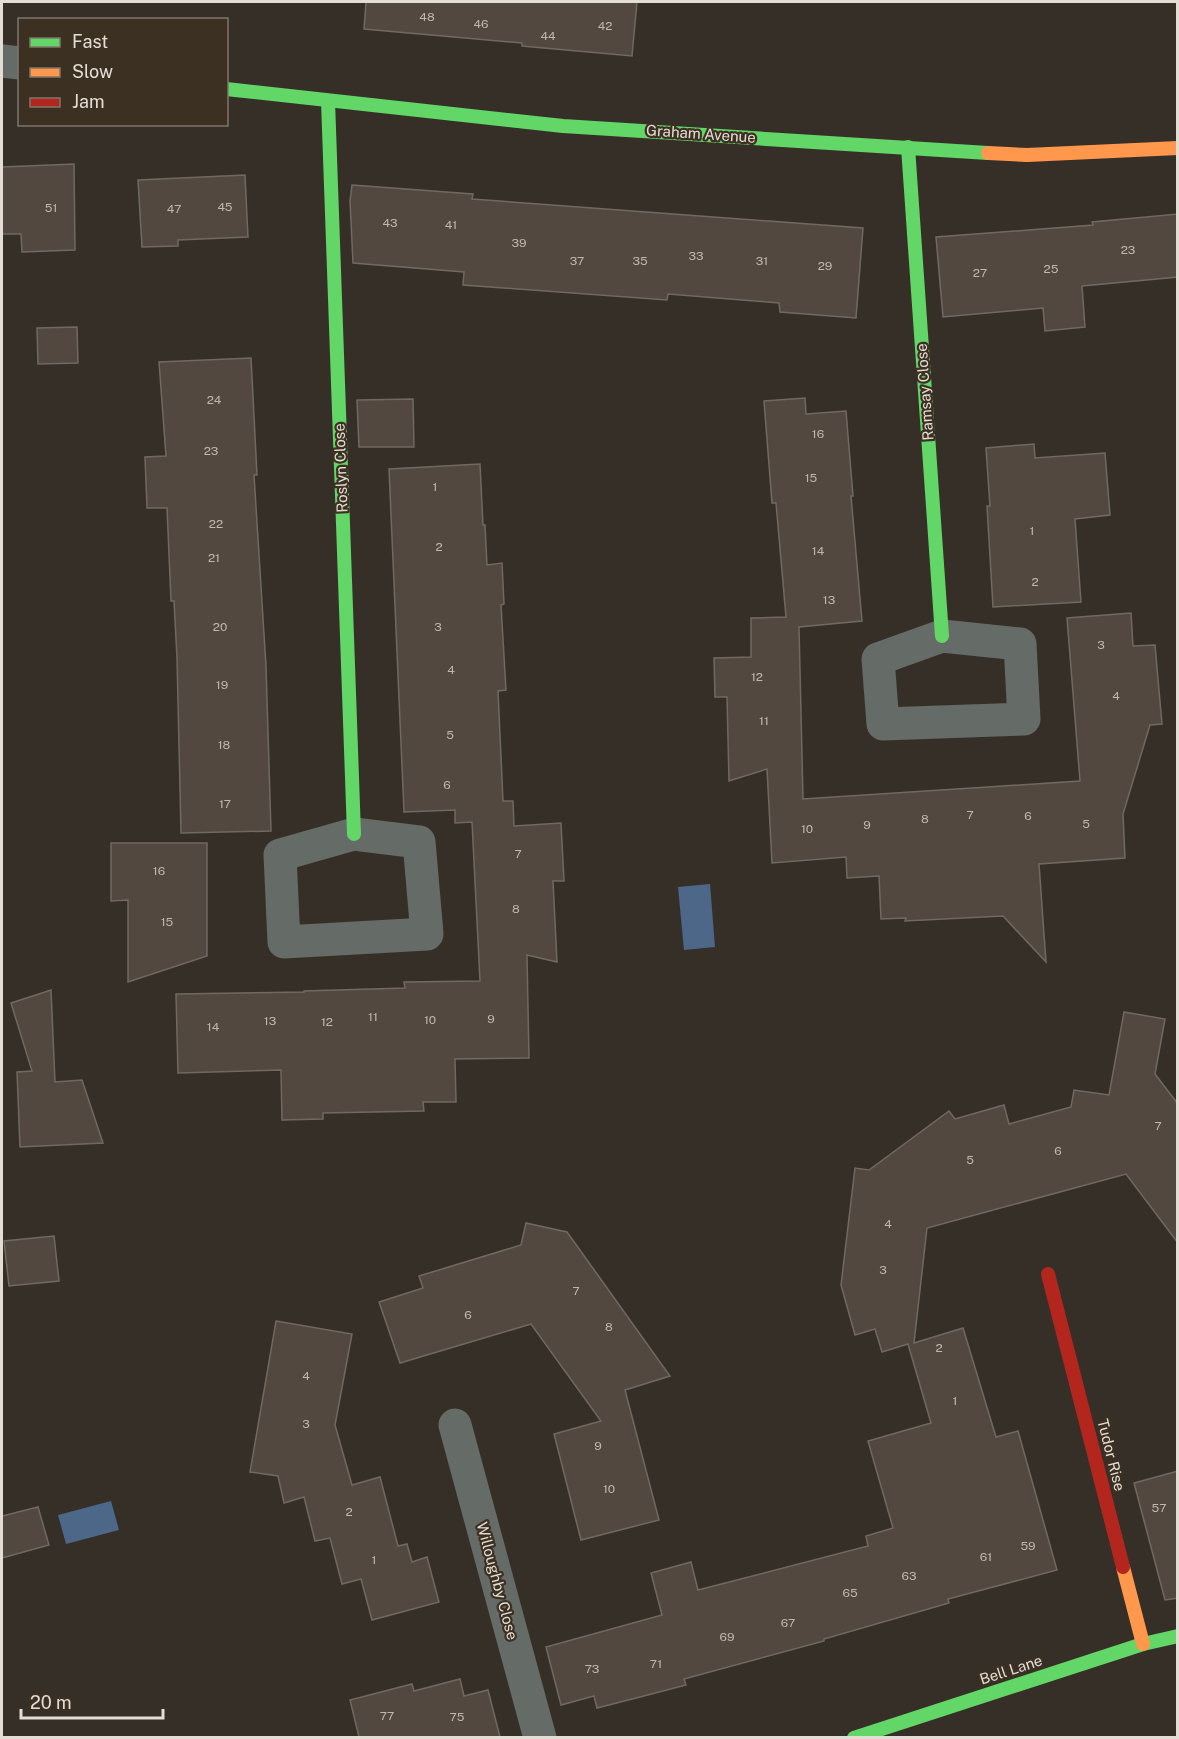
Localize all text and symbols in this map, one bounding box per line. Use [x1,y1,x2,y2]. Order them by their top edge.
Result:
house number: 48 [419,10,435,24]
house number: 46 [473,17,489,31]
legend [18,18,228,126]
house number: 42 [598,19,612,33]
house number: 44 [540,29,556,43]
text: Fast [72,31,108,52]
text: Slow [72,61,113,82]
text: Jam [72,91,105,112]
street label: Graham Avenue [646,121,756,146]
house number: 45 [217,200,233,214]
house number: 51 [45,201,57,215]
house number: 47 [167,202,181,216]
house number: 43 [382,216,398,230]
house number: 41 [445,218,457,232]
house number: 39 [512,236,526,250]
house number: 23 [1121,243,1135,257]
house number: 33 [688,249,704,263]
house number: 37 [570,254,584,268]
house number: 35 [632,254,648,268]
house number: 31 [756,254,768,268]
house number: 29 [818,259,832,273]
house number: 25 [1044,262,1059,276]
house number: 27 [973,266,987,280]
street label: Ramsay Close [913,343,936,441]
house number: 24 [207,393,222,407]
street label: Roslyn Close [330,423,351,513]
house number: 16 [812,427,824,441]
house number: 23 [204,444,218,458]
house number: 15 [805,471,818,485]
house number: 1 [433,480,437,494]
house number: 22 [209,517,223,531]
house number: 1 [1030,524,1034,538]
house number: 2 [435,540,443,554]
house number: 14 [812,544,825,558]
house number: 21 [208,551,220,565]
house number: 2 [1031,575,1039,589]
house number: 13 [823,593,835,607]
house number: 20 [213,620,227,634]
house number: 3 [434,620,442,634]
house number: 3 [1097,638,1105,652]
house number: 4 [447,663,455,677]
house number: 12 [751,670,763,684]
house number: 19 [216,678,228,692]
house number: 4 [1112,689,1120,703]
house number: 11 [759,714,769,728]
house number: 5 [446,728,454,742]
house number: 18 [218,738,231,752]
house number: 6 [443,778,451,792]
house number: 17 [219,797,231,811]
house number: 7 [966,808,974,822]
house number: 6 [1024,809,1032,823]
house number: 8 [921,812,929,826]
house number: 5 [1082,817,1090,831]
house number: 9 [863,818,871,832]
house number: 10 [801,822,813,836]
house number: 7 [514,847,522,861]
house number: 16 [153,864,165,878]
house number: 8 [512,902,520,916]
house number: 15 [161,915,174,929]
house number: 11 [368,1010,378,1024]
house number: 9 [487,1012,495,1026]
house number: 10 [424,1013,436,1027]
house number: 13 [264,1014,276,1028]
house number: 12 [321,1015,333,1029]
house number: 14 [207,1020,220,1034]
house number: 7 [1154,1119,1162,1133]
house number: 6 [1054,1144,1062,1158]
house number: 5 [966,1153,974,1167]
house number: 4 [884,1217,892,1231]
house number: 3 [879,1263,887,1277]
house number: 7 [572,1284,580,1298]
house number: 6 [464,1308,472,1322]
house number: 8 [605,1320,613,1334]
house number: 2 [935,1341,943,1355]
house number: 4 [302,1369,310,1383]
house number: 1 [953,1394,957,1408]
house number: 3 [302,1417,310,1431]
street label: Tudor Rise [1094,1417,1129,1493]
house number: 9 [594,1439,602,1453]
house number: 10 [603,1482,615,1496]
house number: 57 [1152,1501,1166,1515]
house number: 2 [345,1505,353,1519]
street label: Willoughby Close [474,1520,521,1642]
house number: 59 [1020,1539,1036,1553]
house number: 61 [980,1550,992,1564]
house number: 1 [372,1553,376,1567]
house number: 63 [902,1569,916,1583]
house number: 65 [842,1586,858,1600]
house number: 67 [781,1616,795,1630]
house number: 69 [720,1630,734,1644]
street label: Bell Lane [977,1651,1044,1688]
house number: 71 [650,1657,662,1671]
house number: 73 [585,1662,599,1676]
scale bar [21,1682,164,1720]
text: 20 m [30,1692,72,1713]
house number: 77 [380,1709,394,1723]
house number: 75 [450,1710,465,1724]

